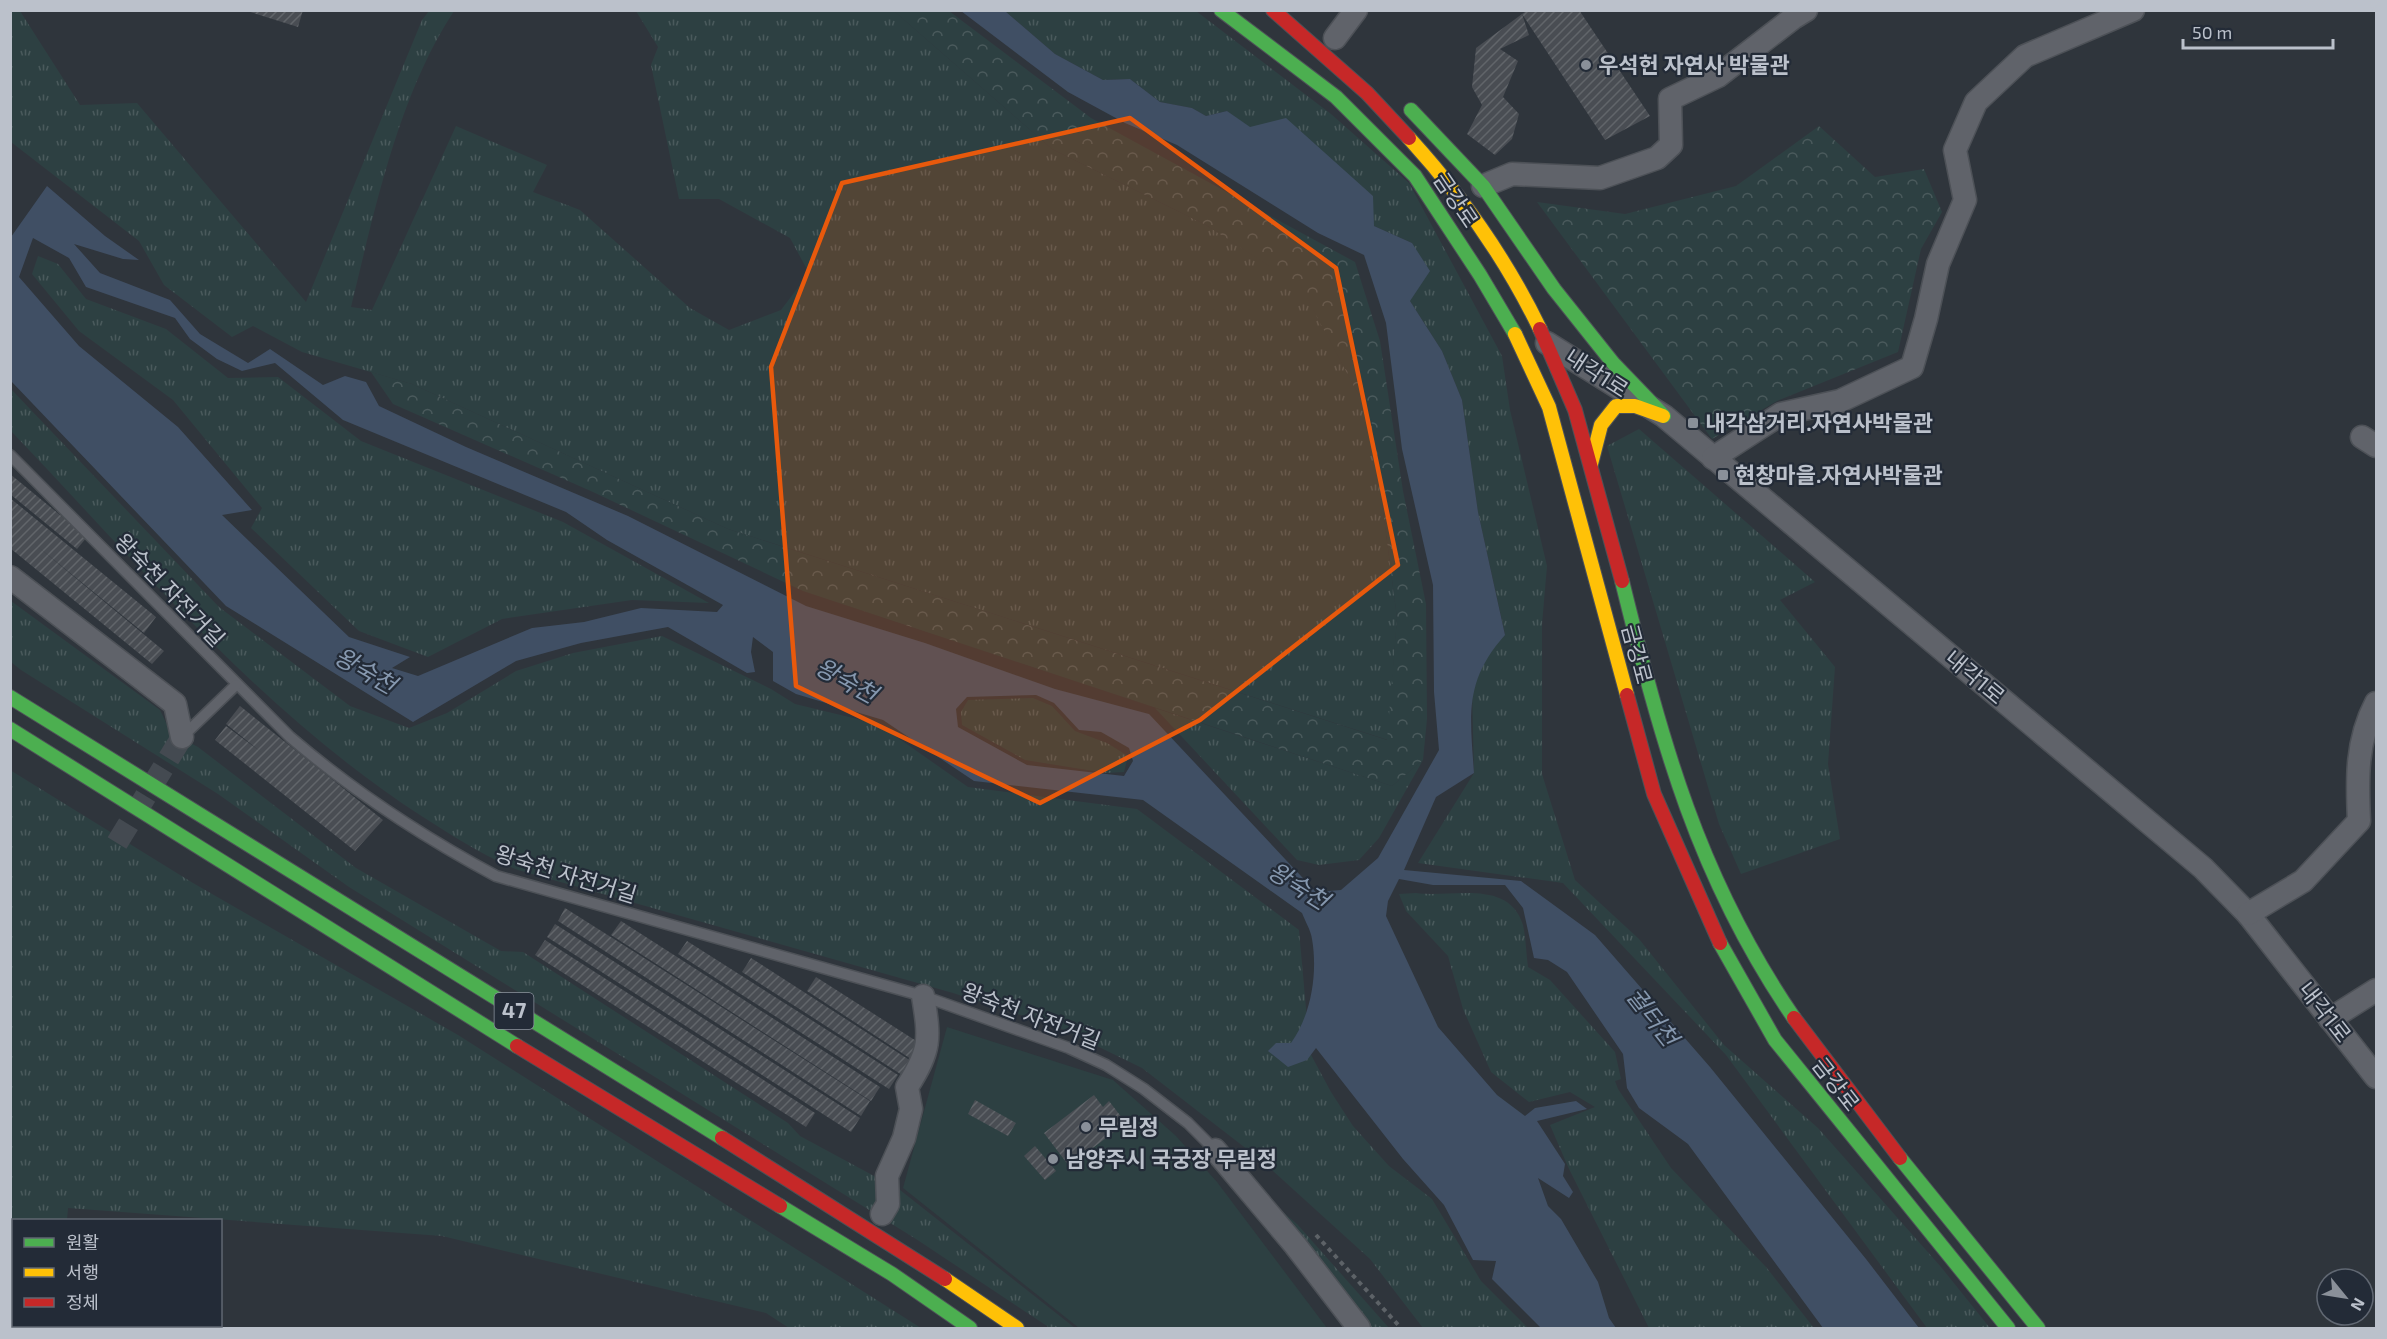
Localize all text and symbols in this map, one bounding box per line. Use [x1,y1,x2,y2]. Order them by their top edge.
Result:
scale bar [2183,12,2333,50]
text: 50 m [2192,21,2232,43]
place label: 우석헌 자연사 박물관 [1598,51,1790,77]
marker: 우석헌 자연사 박물관 [1579,58,1593,72]
street label: 금강로 [1429,167,1485,232]
street label: 내각1로 [1561,342,1634,402]
place label: 내각삼거리.자연사박물관 [1705,409,1933,435]
marker: 내각삼거리.자연사박물관 [1686,416,1700,430]
place label: 현창마을.자연사박물관 [1735,461,1943,487]
marker: 현창마을.자연사박물관 [1716,468,1730,482]
street label: 왕숙천 자전거길 [110,528,231,651]
street label: 금강로 [1618,621,1658,686]
water label: 왕숙천 [330,641,404,700]
street label: 내각1로 [1941,644,2011,709]
water label: 왕숙천 [811,651,885,710]
street label: 왕숙천 자전거길 [492,839,640,907]
water label: 왕숙천 [1263,855,1337,916]
street label: 내각1로 [2294,976,2357,1047]
street label: 왕숙천 자전거길 [958,977,1104,1053]
water label: 궐터천 [1621,981,1687,1053]
road number: 47 [494,993,534,1029]
street label: 금강로 [1808,1051,1866,1115]
place label: 무림정 [1098,1113,1159,1139]
marker: 무림정 [1079,1120,1093,1134]
place label: 남양주시 국궁장 무림정 [1065,1145,1277,1171]
marker: 남양주시 국궁장 무림정 [1046,1152,1060,1166]
legend [12,1219,222,1327]
text: 원활 [66,1231,99,1253]
text: 서행 [66,1261,99,1283]
north arrow [2315,1267,2375,1327]
text: 정체 [66,1291,99,1313]
text: N [2347,1295,2370,1315]

